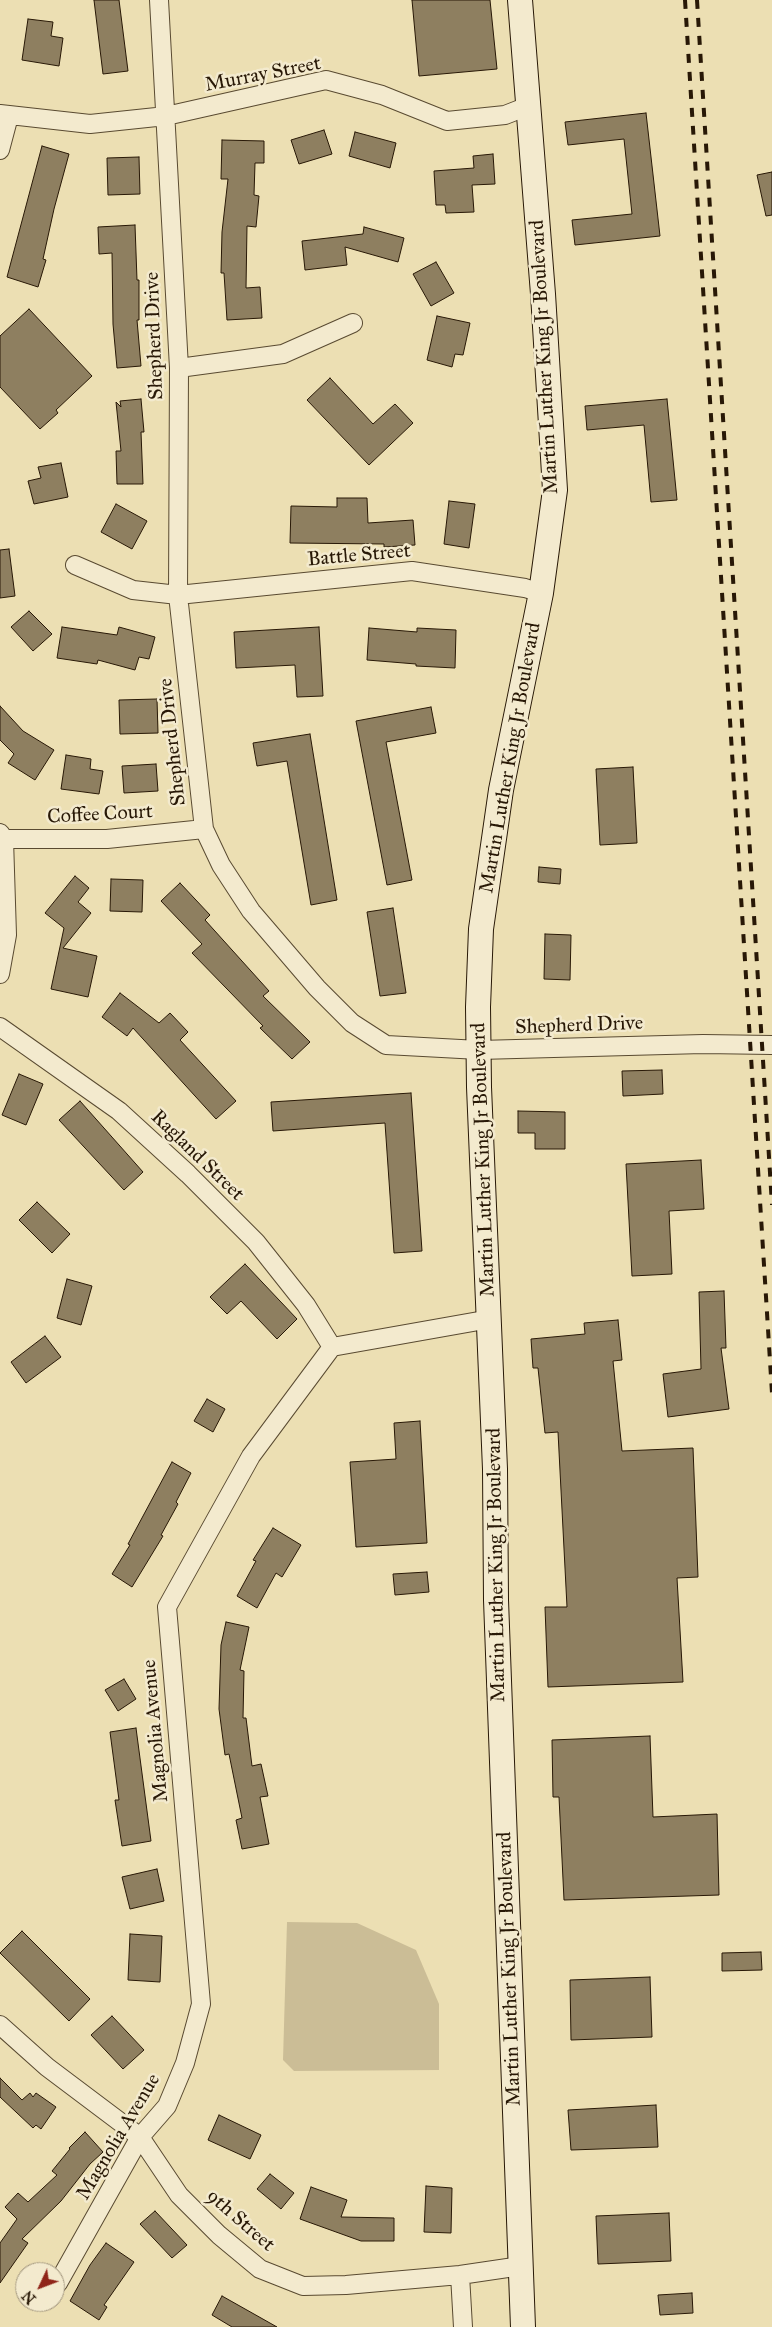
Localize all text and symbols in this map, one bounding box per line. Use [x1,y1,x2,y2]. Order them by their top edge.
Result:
street label: Murray Street [203,52,323,98]
street label: Martin Luther King Jr Boulevard [526,219,564,495]
street label: Shepherd Drive [141,272,169,400]
street label: Battle Street [306,540,412,572]
street label: Martin Luther King Jr Boulevard [475,621,547,895]
street label: Shepherd Drive [154,677,192,807]
street label: Coffee Court [47,800,153,830]
street label: Shepherd Drive [515,1012,643,1040]
street label: Martin Luther King Jr Boulevard [467,1022,501,1298]
street label: Ragland Street [145,1105,249,1207]
street label: Martin Luther King Jr Boulevard [483,1427,511,1703]
street label: Magnolia Avenue [138,1659,174,1803]
street label: Martin Luther King Jr Boulevard [493,1831,527,2107]
street label: Magnolia Avenue [72,2070,166,2204]
street label: 9th Street [201,2185,279,2257]
north arrow [15,2262,65,2312]
text: N [19,2287,40,2307]

